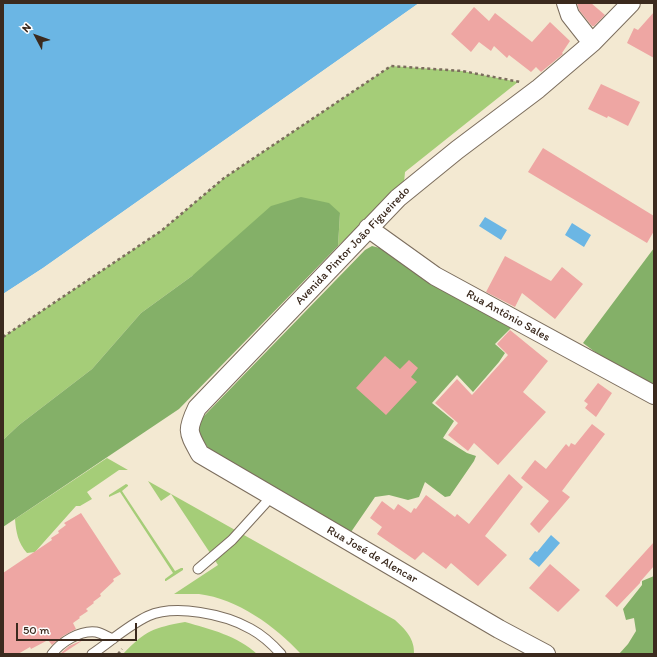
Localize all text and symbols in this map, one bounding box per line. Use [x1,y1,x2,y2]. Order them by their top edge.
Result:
north arrow [16,16,56,56]
text: N [19,21,34,35]
street label: Avenida Pintor João Figueiredo [293,184,413,308]
street label: Rua Antônio Sales [464,287,552,345]
street label: Rua José de Alencar [324,523,420,587]
scale bar [18,615,139,641]
text: 50 m [23,623,49,637]

